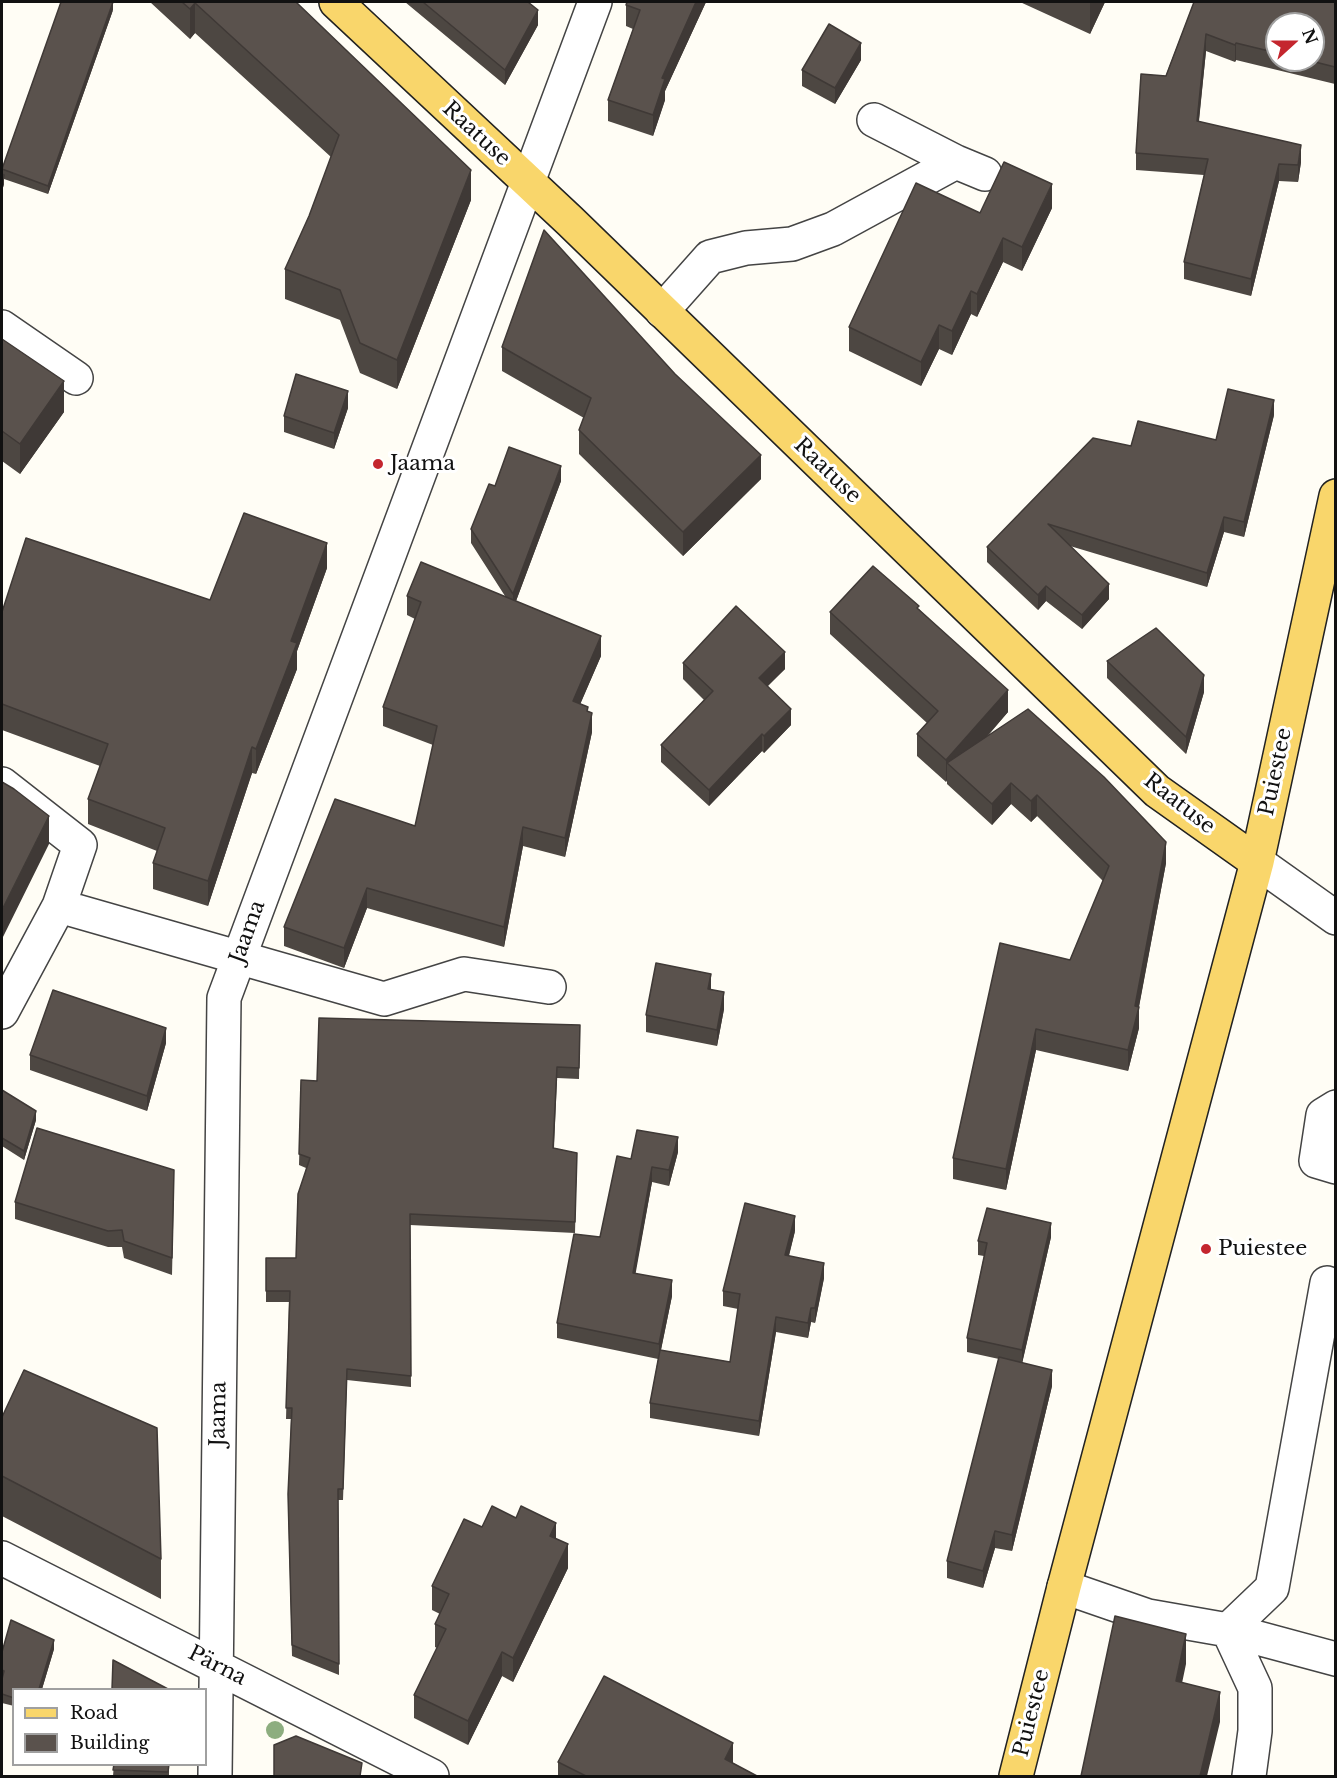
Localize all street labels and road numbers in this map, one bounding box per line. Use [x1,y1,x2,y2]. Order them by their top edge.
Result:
street label: Raatuse [437,96,515,172]
street label: Raatuse [788,433,866,509]
street label: Puiestee [1254,726,1298,818]
street label: Raatuse [1138,768,1220,840]
street label: Jaama [225,897,271,967]
street label: Jaama [206,1381,232,1447]
street label: Pärna [184,1641,250,1691]
street label: Puiestee [1009,1667,1055,1759]

